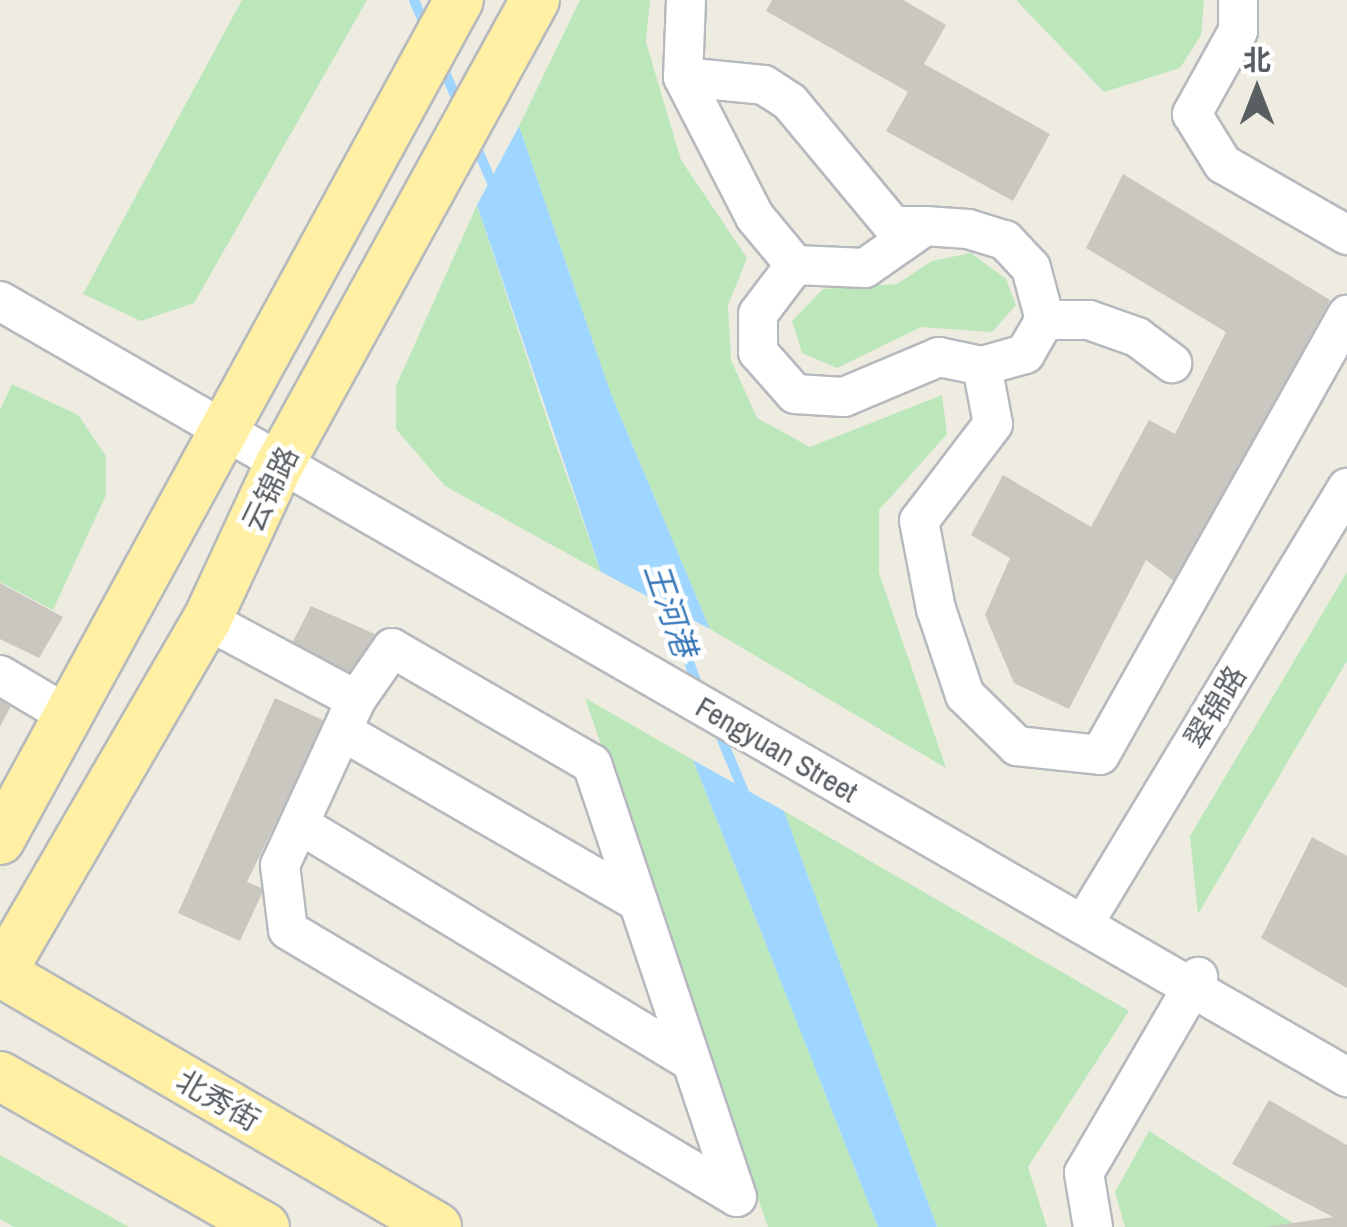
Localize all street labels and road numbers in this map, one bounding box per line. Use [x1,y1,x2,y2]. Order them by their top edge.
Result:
street label: 云锦路 [234,441,306,537]
street label: 翠锦路 [1176,659,1254,755]
street label: Fengyuan Street [690,688,864,810]
street label: 北秀街 [170,1062,266,1138]

